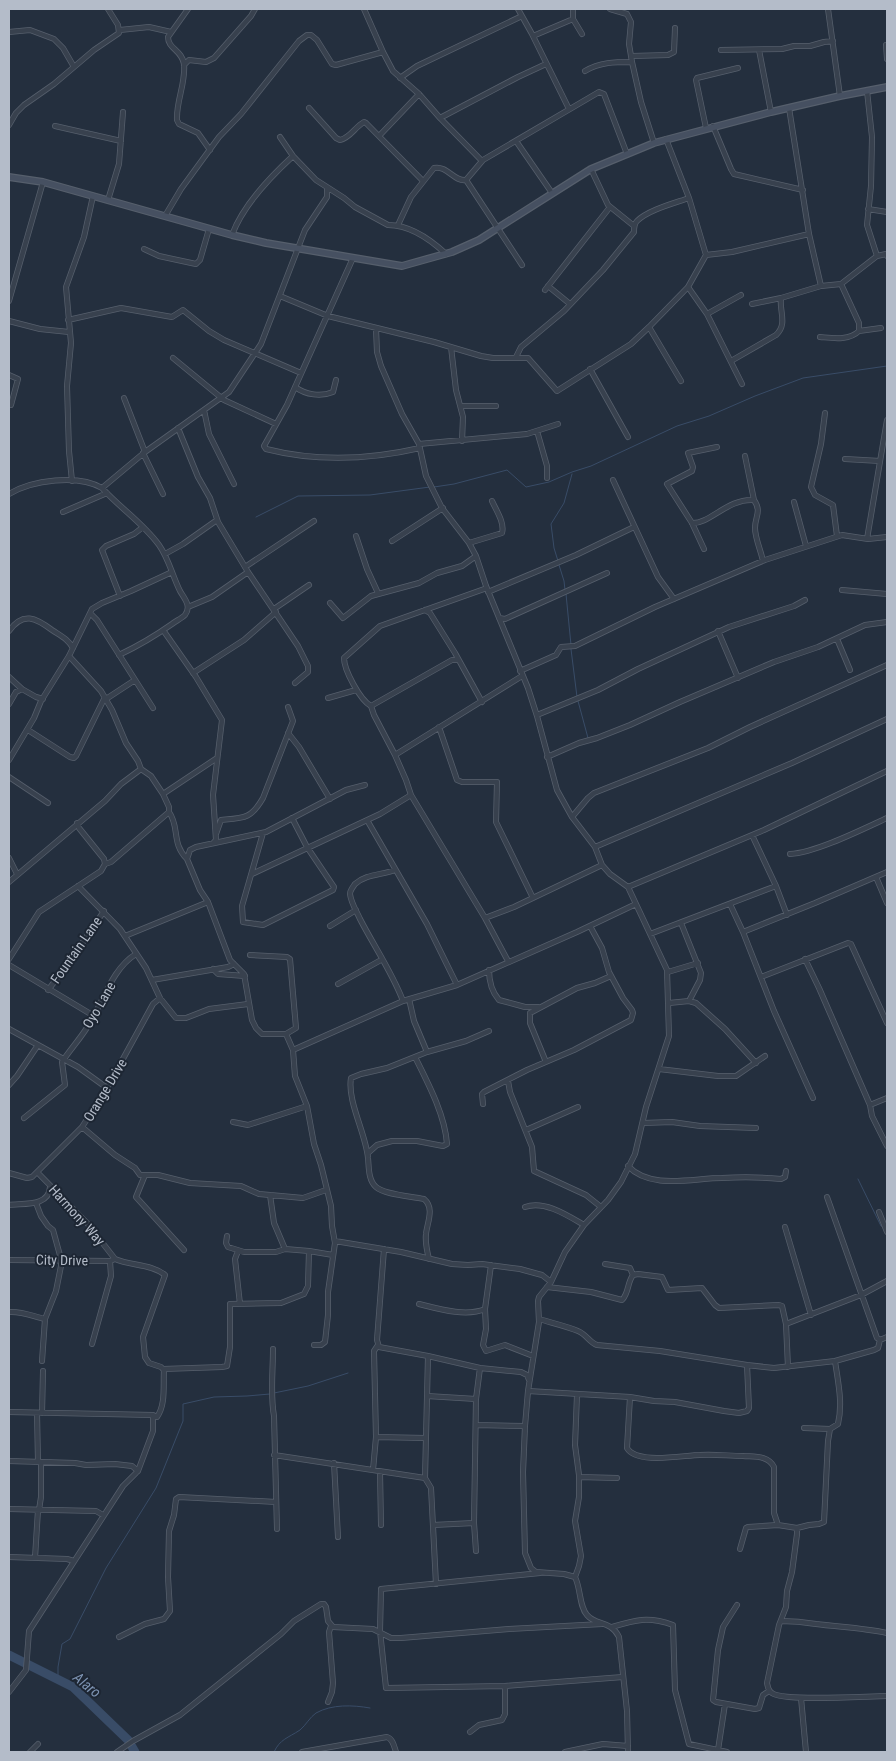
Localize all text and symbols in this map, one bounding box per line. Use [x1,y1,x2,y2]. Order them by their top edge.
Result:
street label: Fountain Lane [47,913,105,987]
street label: Oyo Lane [79,978,119,1031]
street label: Orange Drive [80,1055,130,1124]
street label: Harmony Way [46,1181,108,1249]
street label: City Drive [36,1252,89,1268]
water label: Alaro [69,1668,104,1702]

